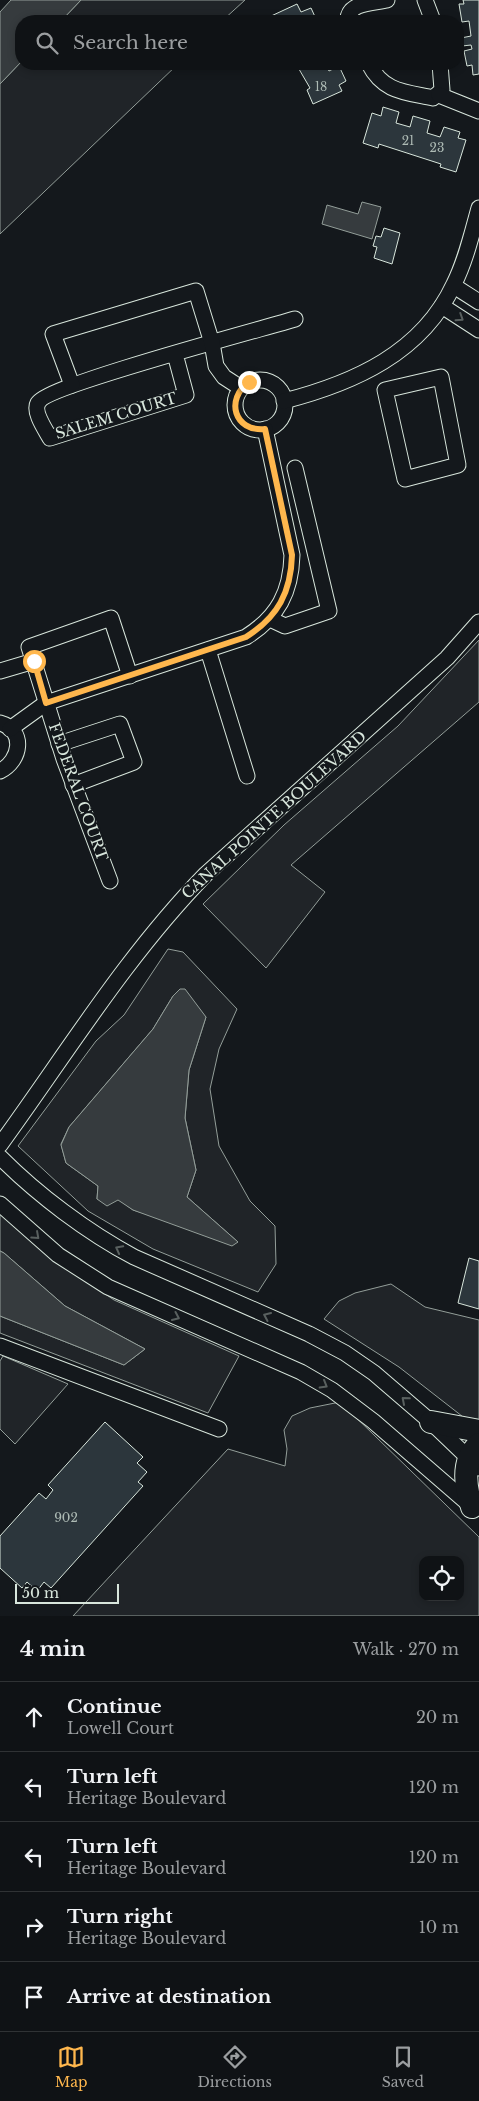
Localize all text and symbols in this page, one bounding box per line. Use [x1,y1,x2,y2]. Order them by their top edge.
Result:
search box [15,15,464,70]
icon: search [33,29,61,57]
text: Search here [73,31,188,54]
house number: 18 [315,79,327,94]
house number: 21 [402,133,414,148]
house number: 23 [430,140,444,155]
one-way arrow [455,312,464,322]
route end [238,371,261,394]
street label: SALEM COURT [53,388,179,443]
route start [23,650,46,673]
street label: FEDERAL COURT [45,720,112,863]
street label: CANAL POINTE BOULEVARD [177,727,370,903]
one-way arrow [31,1230,40,1239]
one-way arrow [115,1245,124,1255]
one-way arrow [171,1310,180,1321]
one-way arrow [263,1311,272,1322]
one-way arrow [318,1379,327,1389]
one-way arrow [401,1396,410,1405]
house number: 902 [54,1510,78,1525]
map controls [419,1556,464,1601]
button: locate [419,1556,464,1601]
scale bar [15,1581,119,1604]
text: 50 m [22,1584,59,1602]
text: 4 min [20,1636,86,1662]
text: Walk · 270 m [353,1639,459,1659]
text: Continue [67,1695,162,1718]
icon: ahead [20,1703,48,1731]
text: 20 m [416,1707,459,1727]
text: Lowell Court [67,1718,174,1738]
text: Turn left [67,1765,158,1788]
icon: left [20,1773,48,1801]
text: 120 m [409,1777,459,1797]
text: Heritage Boulevard [67,1788,226,1808]
text: Turn left [67,1835,158,1858]
icon: left [20,1843,48,1871]
text: 120 m [409,1847,459,1867]
text: Heritage Boulevard [67,1858,226,1878]
text: Turn right [67,1905,173,1928]
icon: right [20,1913,48,1941]
text: 10 m [419,1917,459,1937]
text: Heritage Boulevard [67,1928,226,1948]
icon: arrive [20,1983,48,2011]
text: Arrive at destination [67,1985,271,2008]
tab: Map [55,2043,88,2091]
tab: Directions [197,2043,272,2091]
tab: Saved [382,2043,424,2091]

